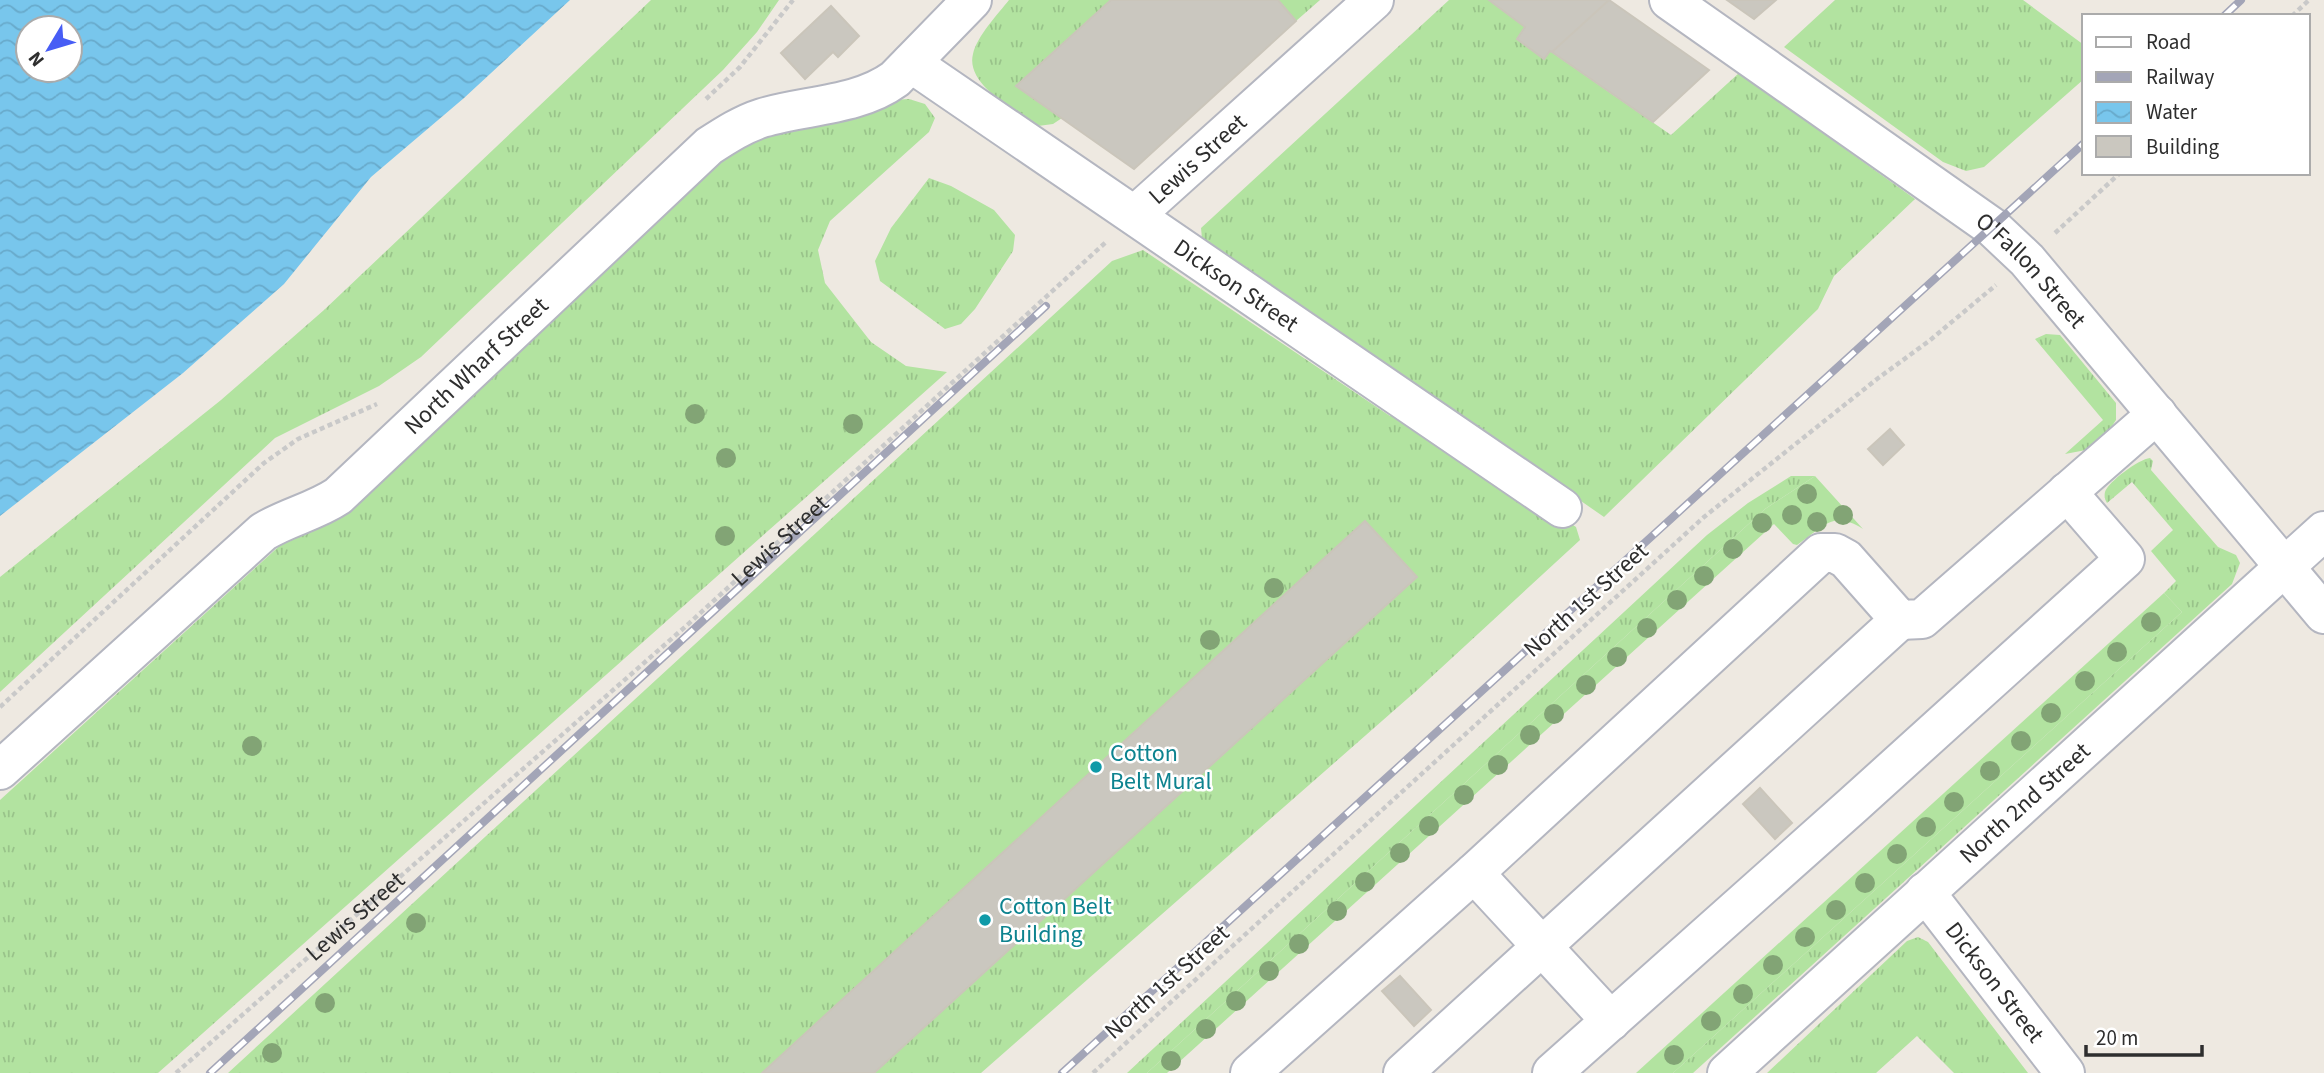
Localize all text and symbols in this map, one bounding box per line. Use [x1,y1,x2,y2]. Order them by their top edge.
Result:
north arrow [14,14,84,84]
legend [2082,14,2310,175]
text: Road [2146,27,2191,57]
text: N [22,45,51,72]
text: Railway [2146,62,2214,92]
text: Water [2146,97,2198,127]
street label: Lewis Street [1141,105,1254,213]
text: Building [2146,132,2220,162]
street label: O'Fallon Street [1969,203,2095,336]
street label: Dickson Street [1167,230,1306,341]
street label: North Wharf Street [396,289,556,443]
street label: Lewis Street [723,486,836,594]
street label: North 1st Street [1516,534,1656,666]
street label: North 2nd Street [1951,734,2098,872]
place label: Cotton Belt Mural [1110,736,1212,799]
marker: Cotton Belt Mural [1088,759,1104,775]
street label: Lewis Street [298,863,412,969]
place label: Cotton Belt Building [999,889,1112,952]
marker: Cotton Belt Building [977,912,993,928]
street label: Dickson Street [1937,914,2053,1050]
street label: North 1st Street [1097,916,1237,1048]
scale bar [2086,1014,2202,1058]
text: 20 m [2096,1023,2138,1053]

